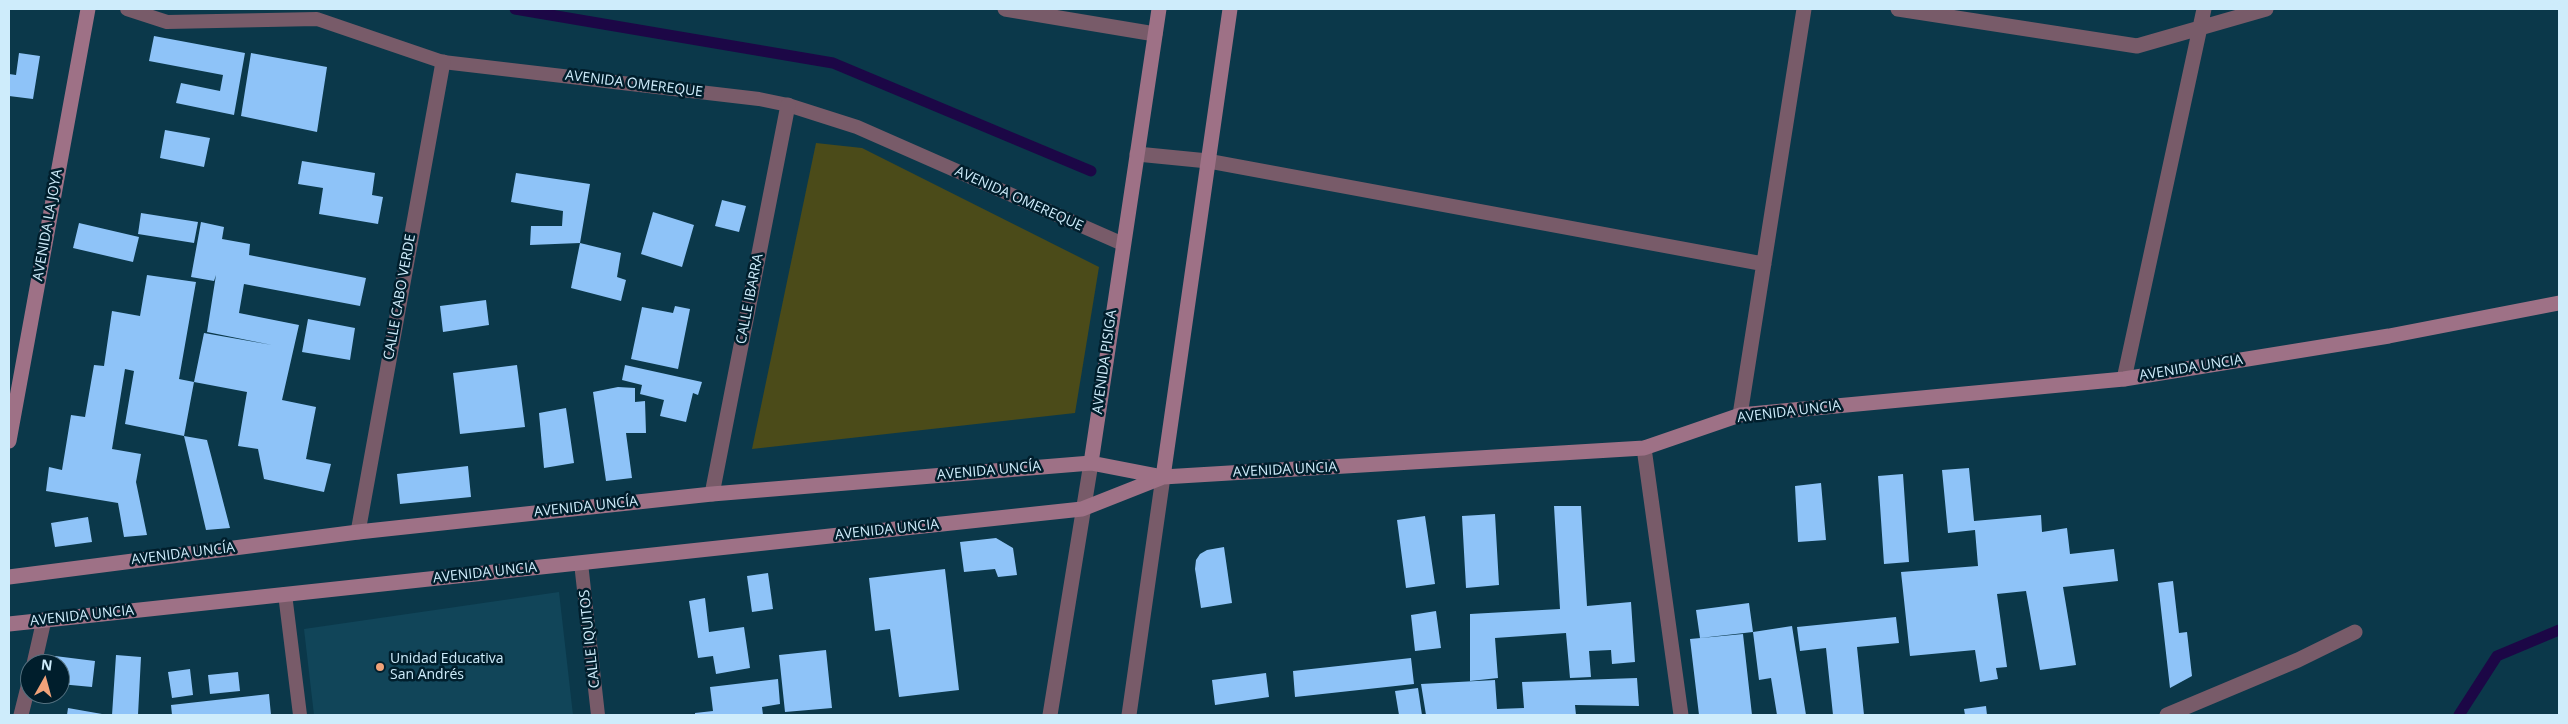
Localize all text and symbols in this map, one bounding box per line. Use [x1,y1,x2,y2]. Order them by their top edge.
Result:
street label: AVENIDA OMEREQUE [564,67,704,101]
street label: AVENIDA OMEREQUE [952,163,1086,235]
street label: AVENIDA LA JOYA [30,168,66,282]
street label: CALLE CABO VERDE [381,233,419,361]
street label: CALLE IBARRA [733,252,767,346]
street label: AVENIDA PISIGA [1089,309,1121,415]
street label: AVENIDA UNCIA [2138,352,2244,384]
street label: AVENIDA UNCIA [1736,397,1842,427]
street label: AVENIDA UNCÍA [936,458,1042,484]
street label: AVENIDA UNCIA [1232,459,1338,481]
street label: AVENIDA UNCÍA [533,493,639,521]
street label: AVENIDA UNCIA [834,516,940,544]
street label: AVENIDA UNCÍA [130,539,236,569]
street label: AVENIDA UNCIA [432,559,538,587]
street label: CALLE IQUITOS [576,589,604,689]
street label: AVENIDA UNCIA [29,602,135,630]
place label: Unidad Educativa San Andrés [390,651,504,684]
north arrow [20,654,70,704]
text: N [40,654,54,675]
marker: Unidad Educativa San Andrés [374,661,386,673]

